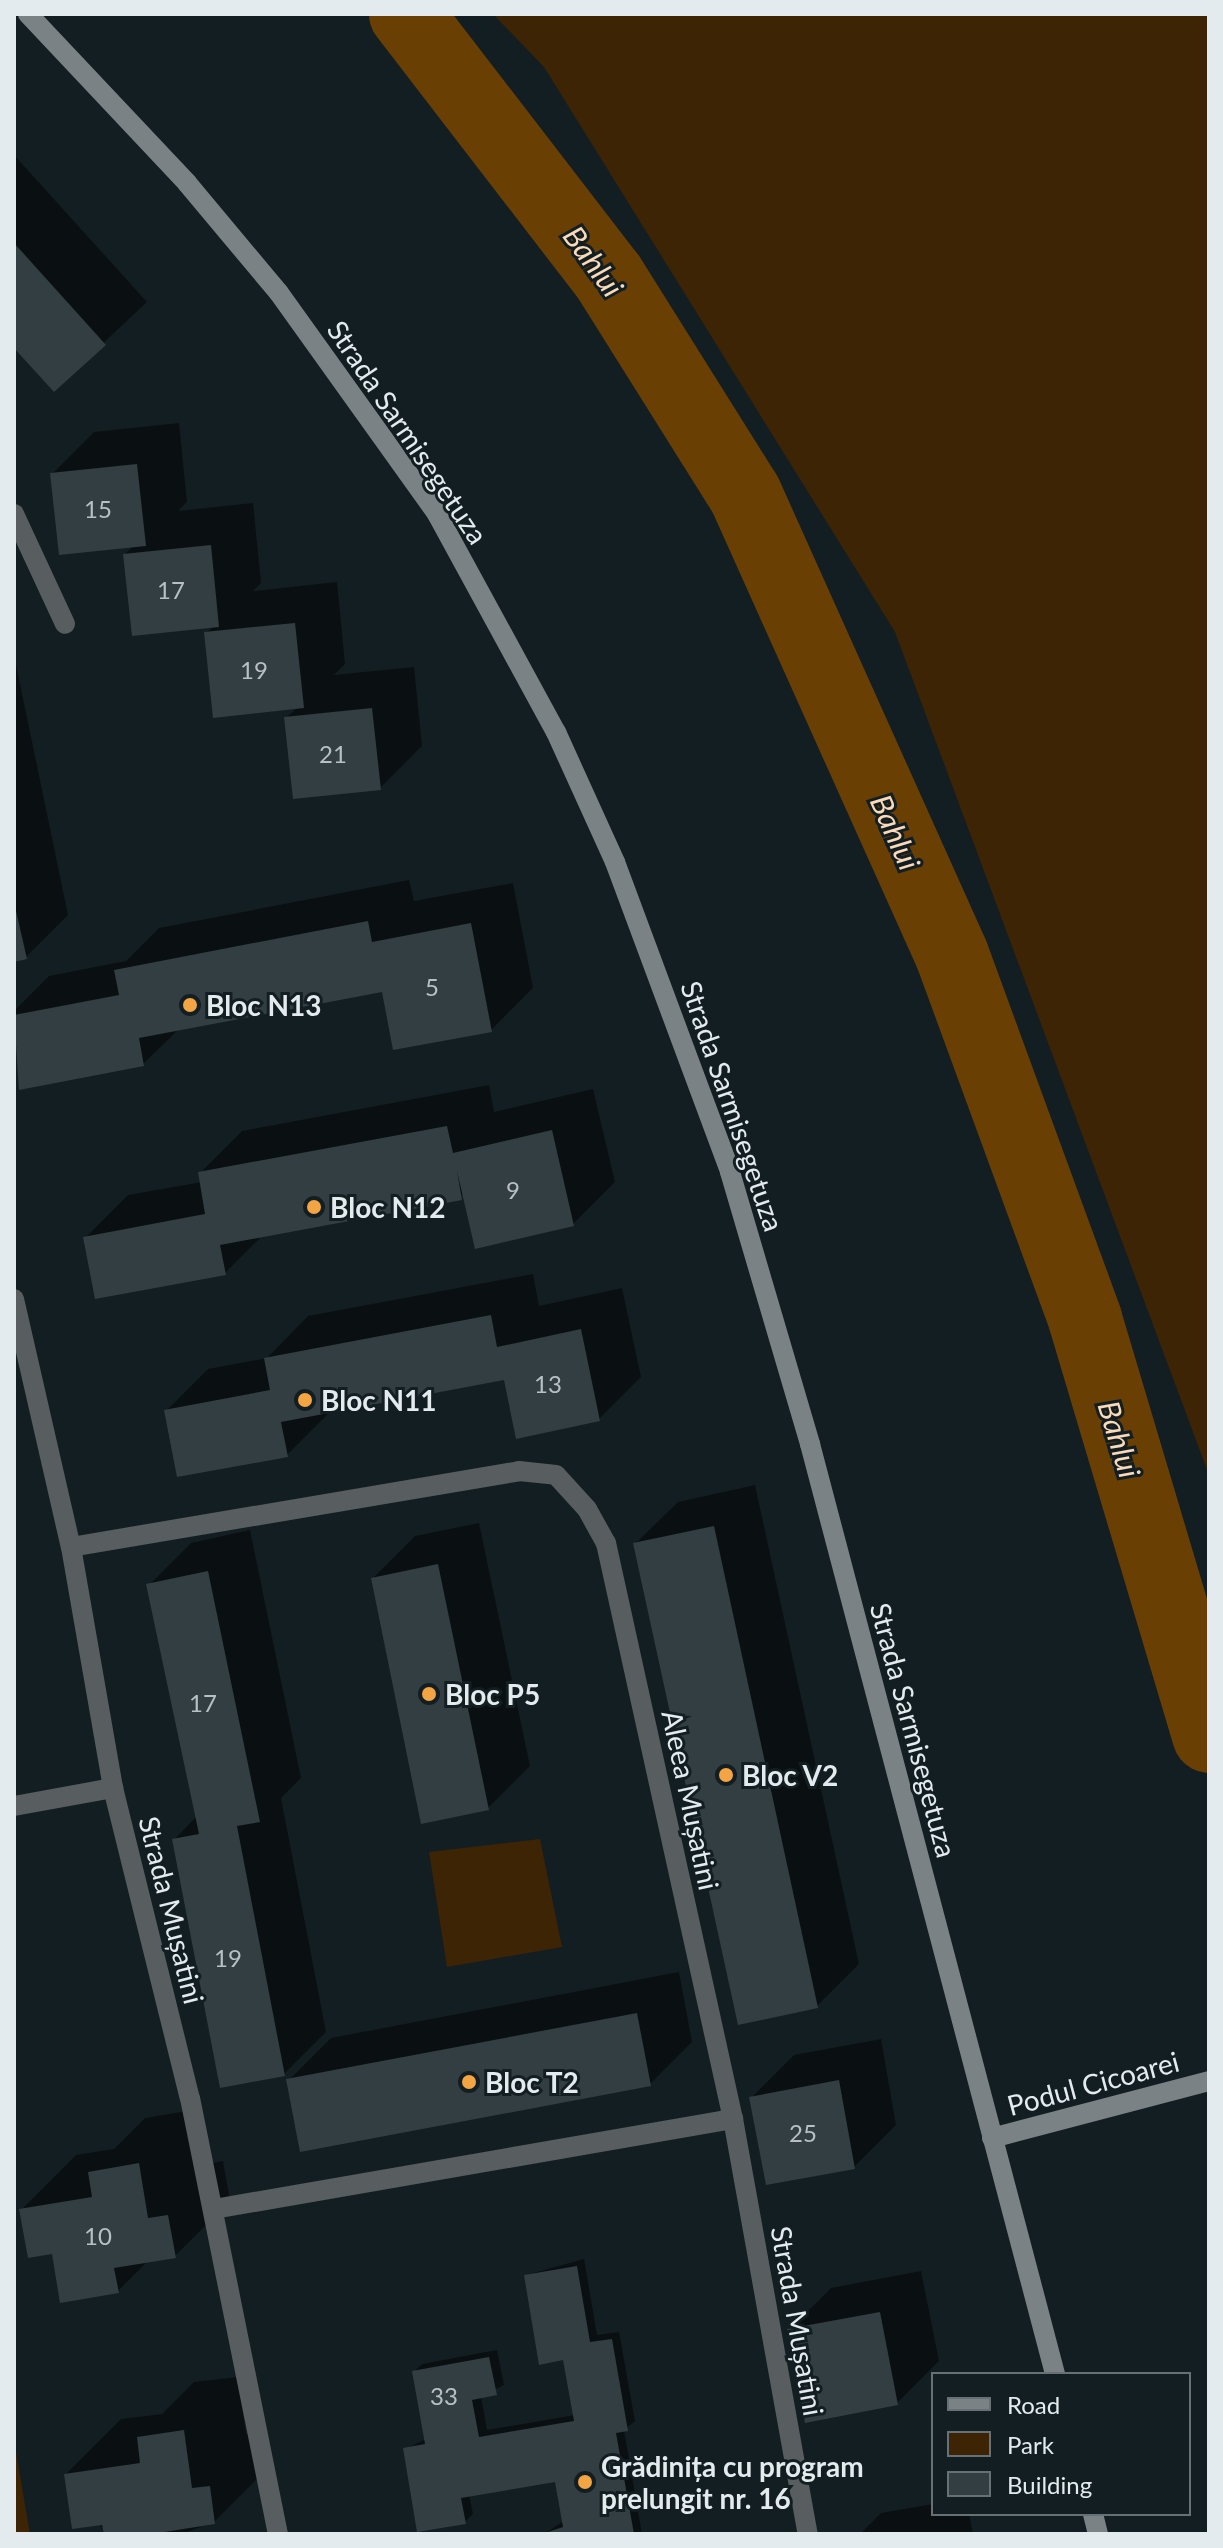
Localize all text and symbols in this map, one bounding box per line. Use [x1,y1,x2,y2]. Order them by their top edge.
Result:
water label: Bahlui [556,219,632,303]
street label: Strada Sarmisegetuza [321,314,495,550]
house number: 15 [84,495,112,523]
house number: 17 [157,576,185,604]
house number: 19 [240,656,268,684]
house number: 21 [319,740,347,768]
water label: Bahlui [864,789,928,875]
house number: 5 [425,973,439,1001]
street label: Strada Sarmisegetuza [674,977,792,1235]
place label: Bloc N13 [206,988,322,1022]
marker: Bloc N13 [181,996,199,1014]
house number: 9 [506,1176,520,1204]
place label: Bloc N12 [330,1190,446,1224]
marker: Bloc N12 [305,1198,323,1216]
house number: 13 [534,1370,562,1398]
place label: Bloc N11 [321,1383,437,1417]
marker: Bloc N11 [296,1391,314,1409]
water label: Bahlui [1091,1396,1149,1482]
street label: Strada Sarmisegetuza [864,1599,964,1861]
place label: Bloc P5 [445,1677,540,1711]
marker: Bloc P5 [420,1685,438,1703]
house number: 17 [189,1689,217,1717]
street label: Aleea Mușatini [656,1707,726,1893]
place label: Bloc V2 [742,1758,839,1792]
marker: Bloc V2 [717,1766,735,1784]
street label: Strada Mușatini [132,1813,212,2007]
house number: 19 [214,1944,242,1972]
street label: Podul Cicoarei [1003,2044,1183,2122]
place label: Bloc T2 [485,2065,580,2099]
marker: Bloc T2 [460,2073,478,2091]
house number: 25 [789,2119,817,2147]
house number: 10 [84,2222,112,2250]
street label: Strada Mușatini [765,2224,831,2418]
legend [931,2372,1191,2516]
house number: 33 [430,2382,458,2410]
text: Road [1007,2390,1060,2419]
text: Park [1007,2430,1054,2459]
place label: Grădinița cu program prelungit nr. 16 [601,2449,864,2515]
text: Building [1007,2470,1092,2499]
marker: Grădinița cu program prelungit nr. 16 [576,2473,594,2491]

